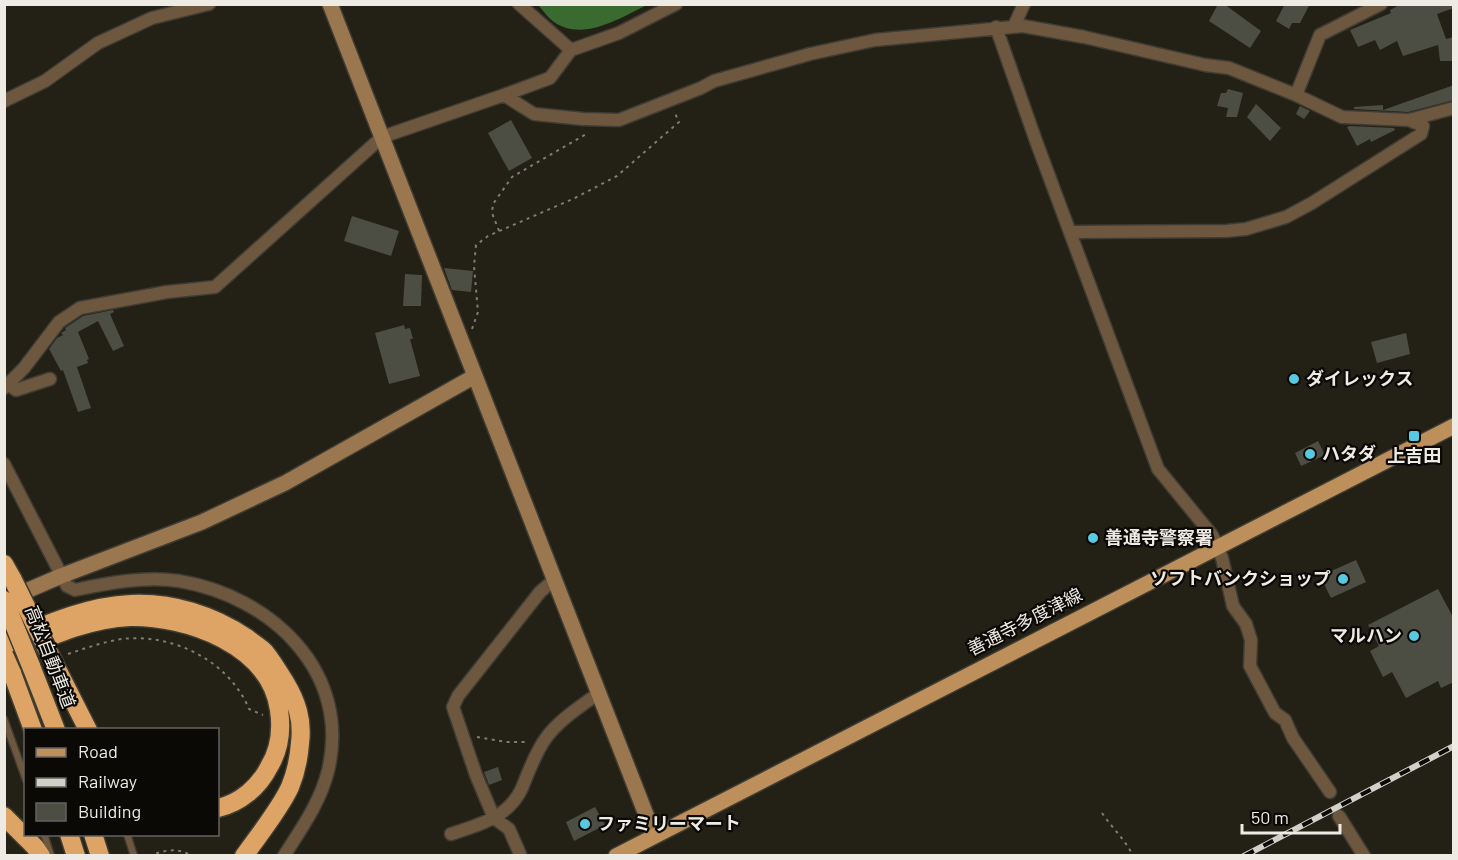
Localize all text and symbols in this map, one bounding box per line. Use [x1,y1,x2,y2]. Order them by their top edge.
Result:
place label: ダイレックス [1306,367,1413,389]
marker: ダイレックス [1287,372,1301,386]
marker: 上吉田 [1407,429,1421,443]
place label: ハタダ [1322,442,1376,464]
place label: 上吉田 [1387,444,1441,466]
marker: ハタダ [1303,447,1317,461]
place label: 善通寺警察署 [1105,526,1213,548]
marker: 善通寺警察署 [1086,531,1100,545]
place label: ソフトバンクショップ [1150,567,1331,589]
marker: ソフトバンクショップ [1336,572,1350,586]
street label: 善通寺多度津線 [963,583,1086,660]
street label: 高松自動車道 [21,602,81,711]
place label: マルハン [1330,624,1402,646]
marker: マルハン [1407,629,1421,643]
legend [24,728,219,836]
text: Road [78,740,118,762]
text: Railway [78,770,137,792]
scale bar [1242,797,1340,835]
text: Building [78,800,141,822]
text: 50 m [1251,806,1289,828]
place label: ファミリーマート [597,812,741,834]
marker: ファミリーマート [578,817,592,831]

